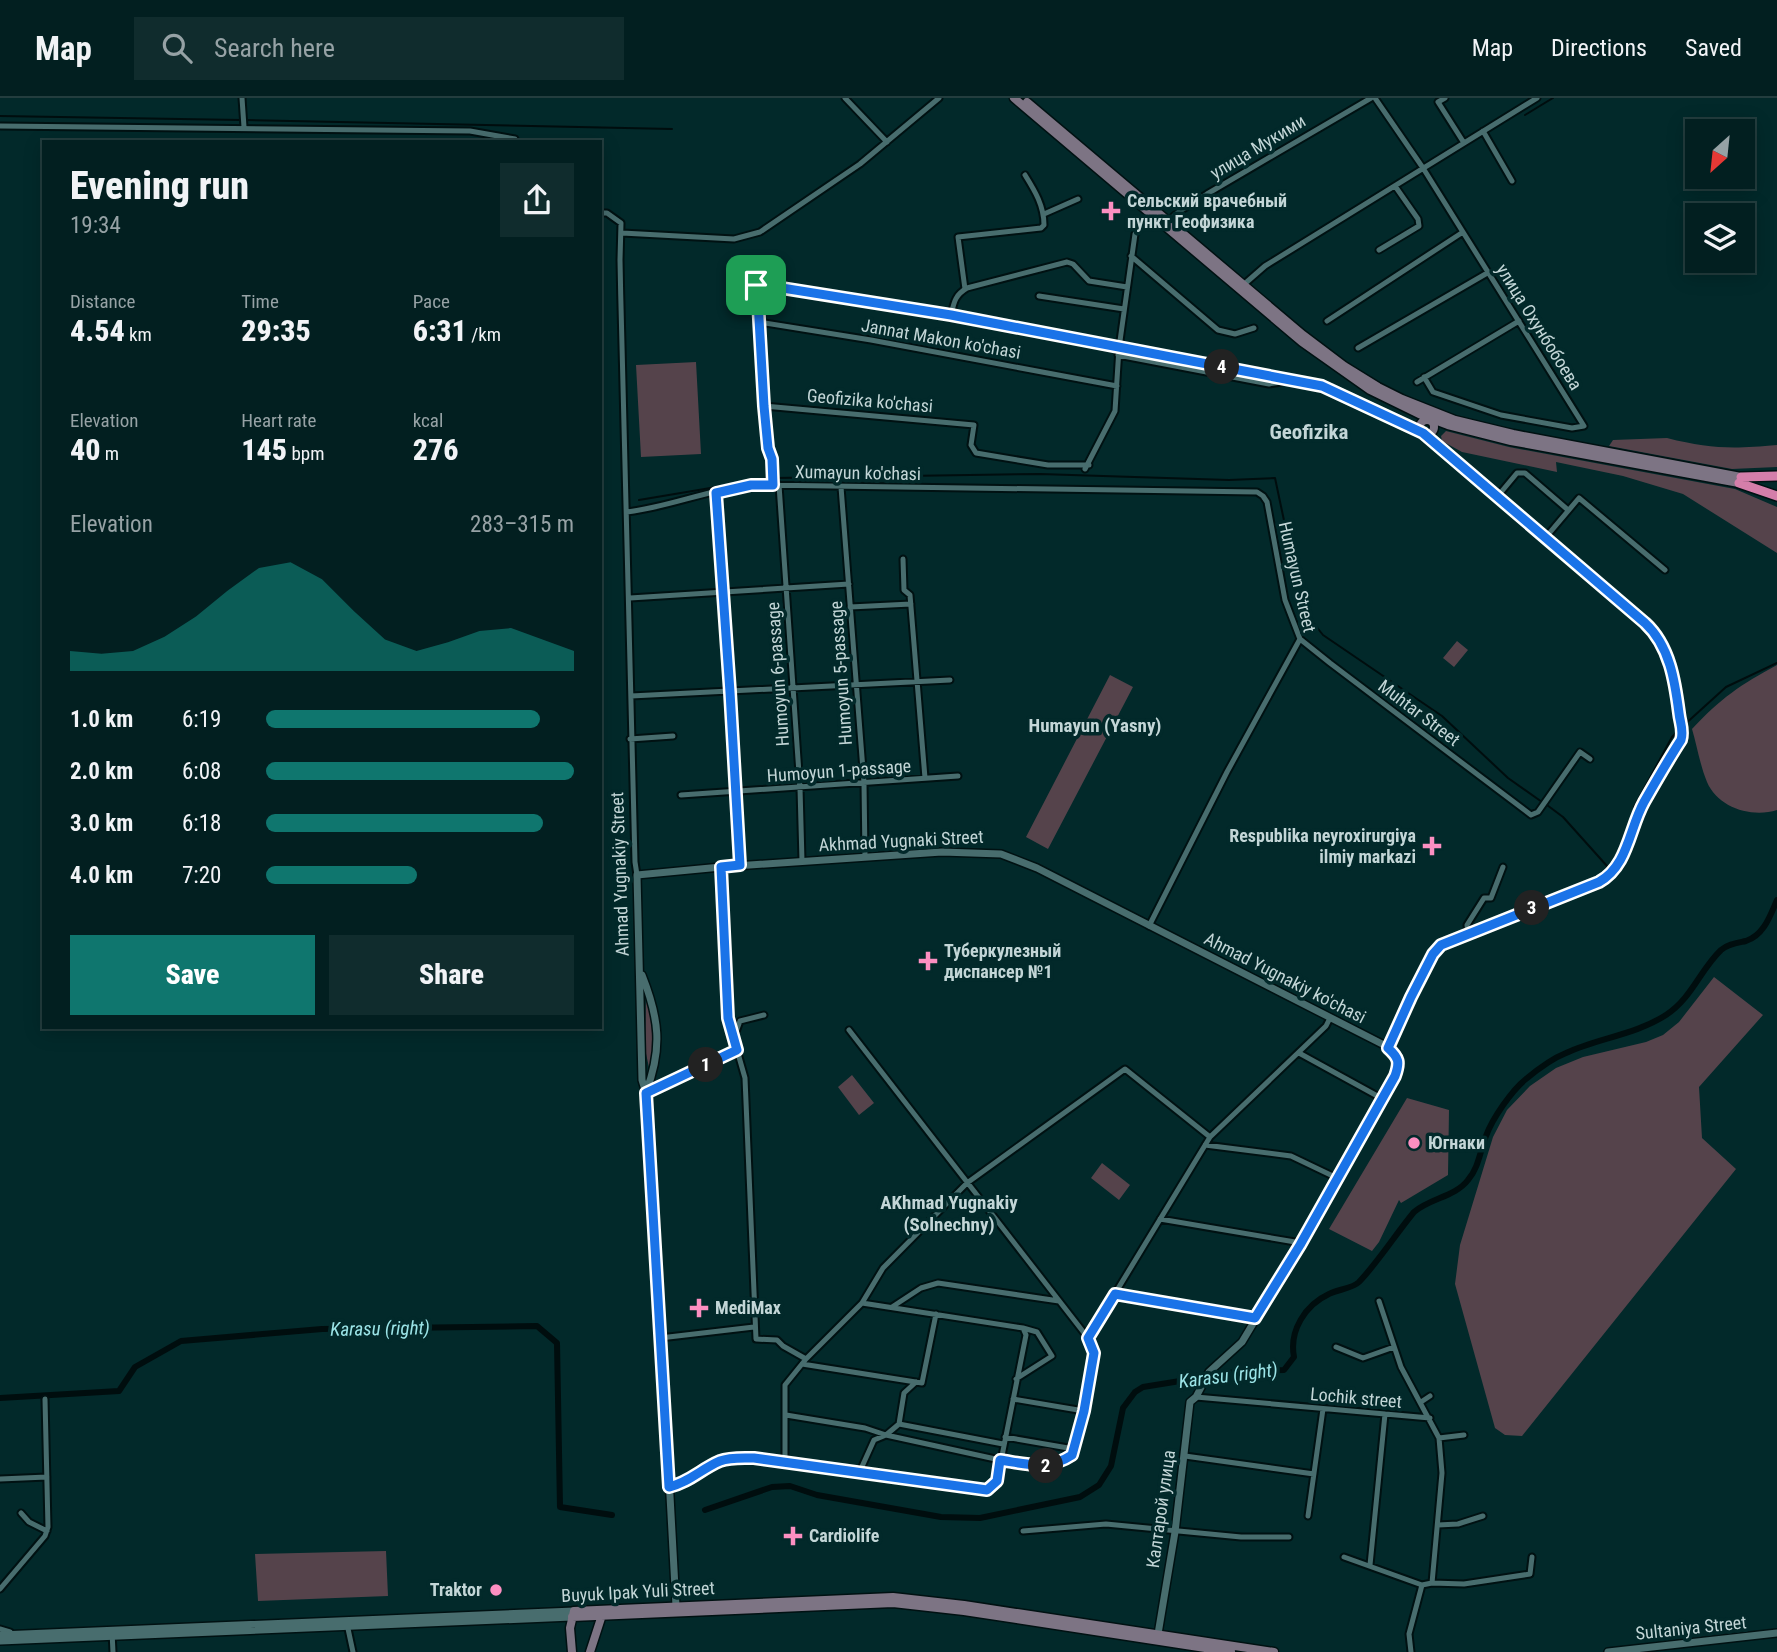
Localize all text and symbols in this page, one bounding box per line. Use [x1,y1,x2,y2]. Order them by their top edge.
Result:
search box [134,17,624,80]
text: Map [35,29,92,68]
icon: search [158,29,196,67]
text: Search here [214,33,335,63]
text: Map [1472,34,1513,62]
text: Directions [1551,34,1647,62]
text: Saved [1685,34,1742,62]
street label: улица Мукими [1206,110,1309,183]
north arrow [1685,119,1755,189]
map controls [1685,119,1755,273]
button: share [500,163,574,237]
text: Evening run [70,164,249,208]
place label: Сельский врачебный пункт Геофизика [1127,190,1287,232]
marker: Сельский врачебный пункт Геофизика [1101,201,1121,221]
button: layers [1685,203,1755,273]
text: 19:34 [70,212,121,239]
pin [726,255,786,315]
street label: улица Охунбобоева [1492,260,1587,394]
icon: arrive [737,266,775,304]
text: Distance [70,290,135,313]
text: Time [241,290,279,313]
text: Pace [413,290,450,313]
text: 4.54 [70,313,125,348]
text: 29:35 [241,313,311,348]
text: 6:31 [413,313,467,348]
street label: Jannat Makon ko'chasi [860,314,1022,363]
text: km [125,323,152,346]
text: /km [467,323,501,346]
pin: 4 [1204,350,1240,384]
text: 4 [1217,355,1226,378]
street label: Geofizika ko'chasi [806,385,934,416]
text: Elevation [70,409,138,432]
text: Heart rate [241,409,316,432]
text: kcal [413,409,443,432]
district label: Geofizika [1270,420,1349,444]
text: 40 [70,432,101,467]
text: 145 [241,432,287,467]
text: 276 [413,432,458,467]
text: m [101,442,119,465]
text: bpm [287,442,324,465]
street label: Xumayun ko'chasi [795,461,921,484]
text: Elevation [70,511,153,538]
text: 283–315 m [470,511,574,538]
street label: Humayun Street [1275,519,1320,634]
street label: Humoyun 5-passage [825,600,856,746]
street label: Humoyun 6-passage [762,601,793,747]
street label: Muhtar Street [1374,675,1464,750]
text: 1.0 km [70,706,133,733]
text: 6:19 [182,706,221,733]
district label: Humayun (Yasny) [1028,714,1162,737]
street label: Humoyun 1-passage [766,755,912,786]
text: 2.0 km [70,758,133,785]
text: 6:08 [182,758,221,785]
street label: Ahmad Yugnakiy Street [606,792,633,957]
text: 3.0 km [70,810,133,837]
text: 6:18 [182,810,221,837]
place label: Respublika neyroxirurgiya ilmiy markazi [1229,825,1416,867]
street label: Akhmad Yugnaki Street [818,826,984,855]
marker: Respublika neyroxirurgiya ilmiy markazi [1422,836,1442,856]
text: 4.0 km [70,862,133,889]
text: 7:20 [182,862,221,889]
pin: 3 [1514,890,1550,926]
text: 3 [1527,896,1536,919]
street label: Ahmad Yugnakiy ko'chasi [1201,928,1370,1027]
button: Save [70,935,315,1015]
button: Share [329,935,574,1015]
place label: Туберкулезный диспансер №1 [944,940,1061,982]
marker: Туберкулезный диспансер №1 [918,951,938,971]
pin: 1 [688,1048,724,1082]
text: 1 [701,1053,710,1076]
place label: Югнаки [1428,1132,1485,1153]
marker: Югнаки [1406,1135,1422,1151]
district label: AKhmad Yugnakiy (Solnechny) [880,1191,1018,1236]
place label: MediMax [715,1297,781,1318]
marker: MediMax [689,1298,709,1318]
water label: Karasu (right) [330,1316,430,1341]
water label: Karasu (right) [1177,1358,1279,1393]
street label: Lochik street [1309,1383,1403,1412]
pin: 2 [1028,1448,1064,1484]
street label: Калтарой улица [1142,1449,1179,1569]
text: 2 [1041,1454,1050,1477]
place label: Cardiolife [809,1525,880,1546]
marker: Cardiolife [783,1526,803,1546]
street label: Buyuk Ipak Yuli Street [561,1577,715,1606]
place label: Traktor [430,1579,482,1600]
marker: Traktor [488,1582,504,1598]
street label: Sultаniya Street [1635,1611,1747,1644]

